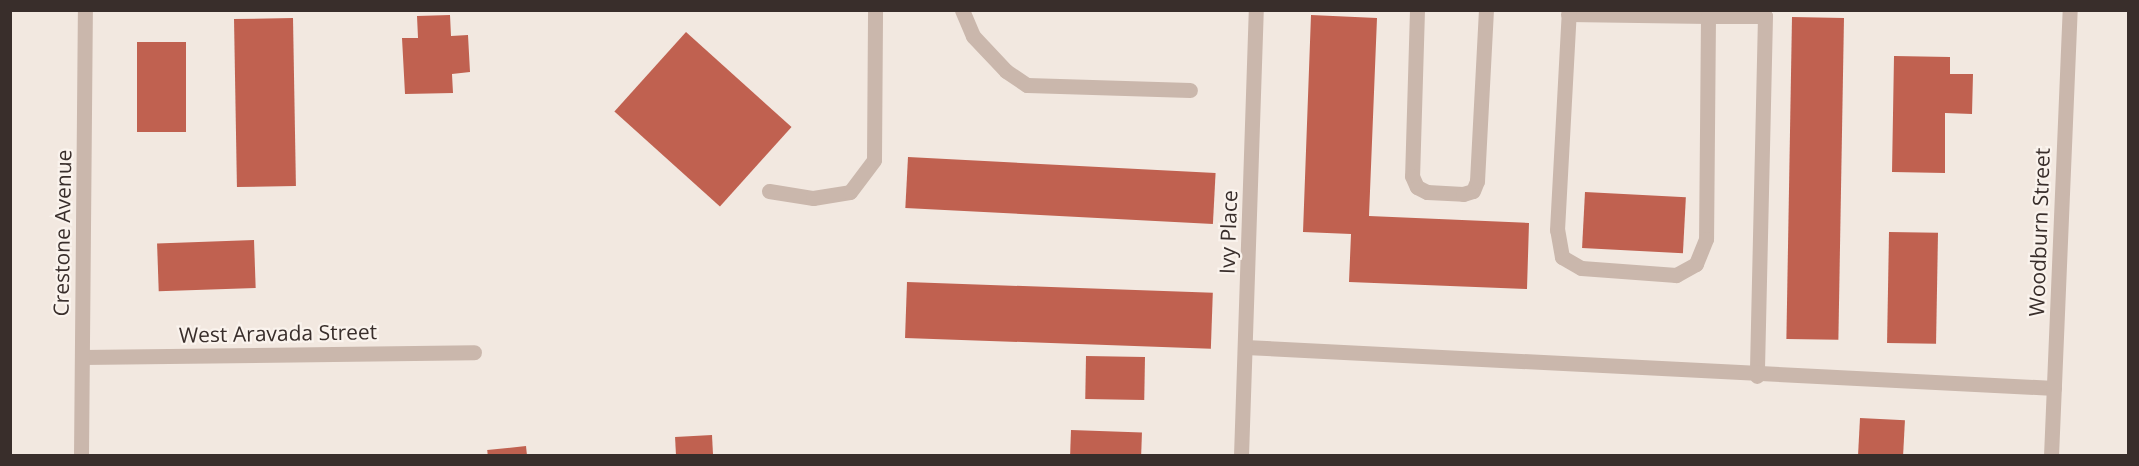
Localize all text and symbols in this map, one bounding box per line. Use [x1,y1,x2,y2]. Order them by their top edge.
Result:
street label: Woodburn Street [2023,147,2055,317]
street label: Crestone Avenue [48,149,76,317]
street label: Ivy Place [1214,190,1242,274]
street label: West Aravada Street [179,319,377,347]

